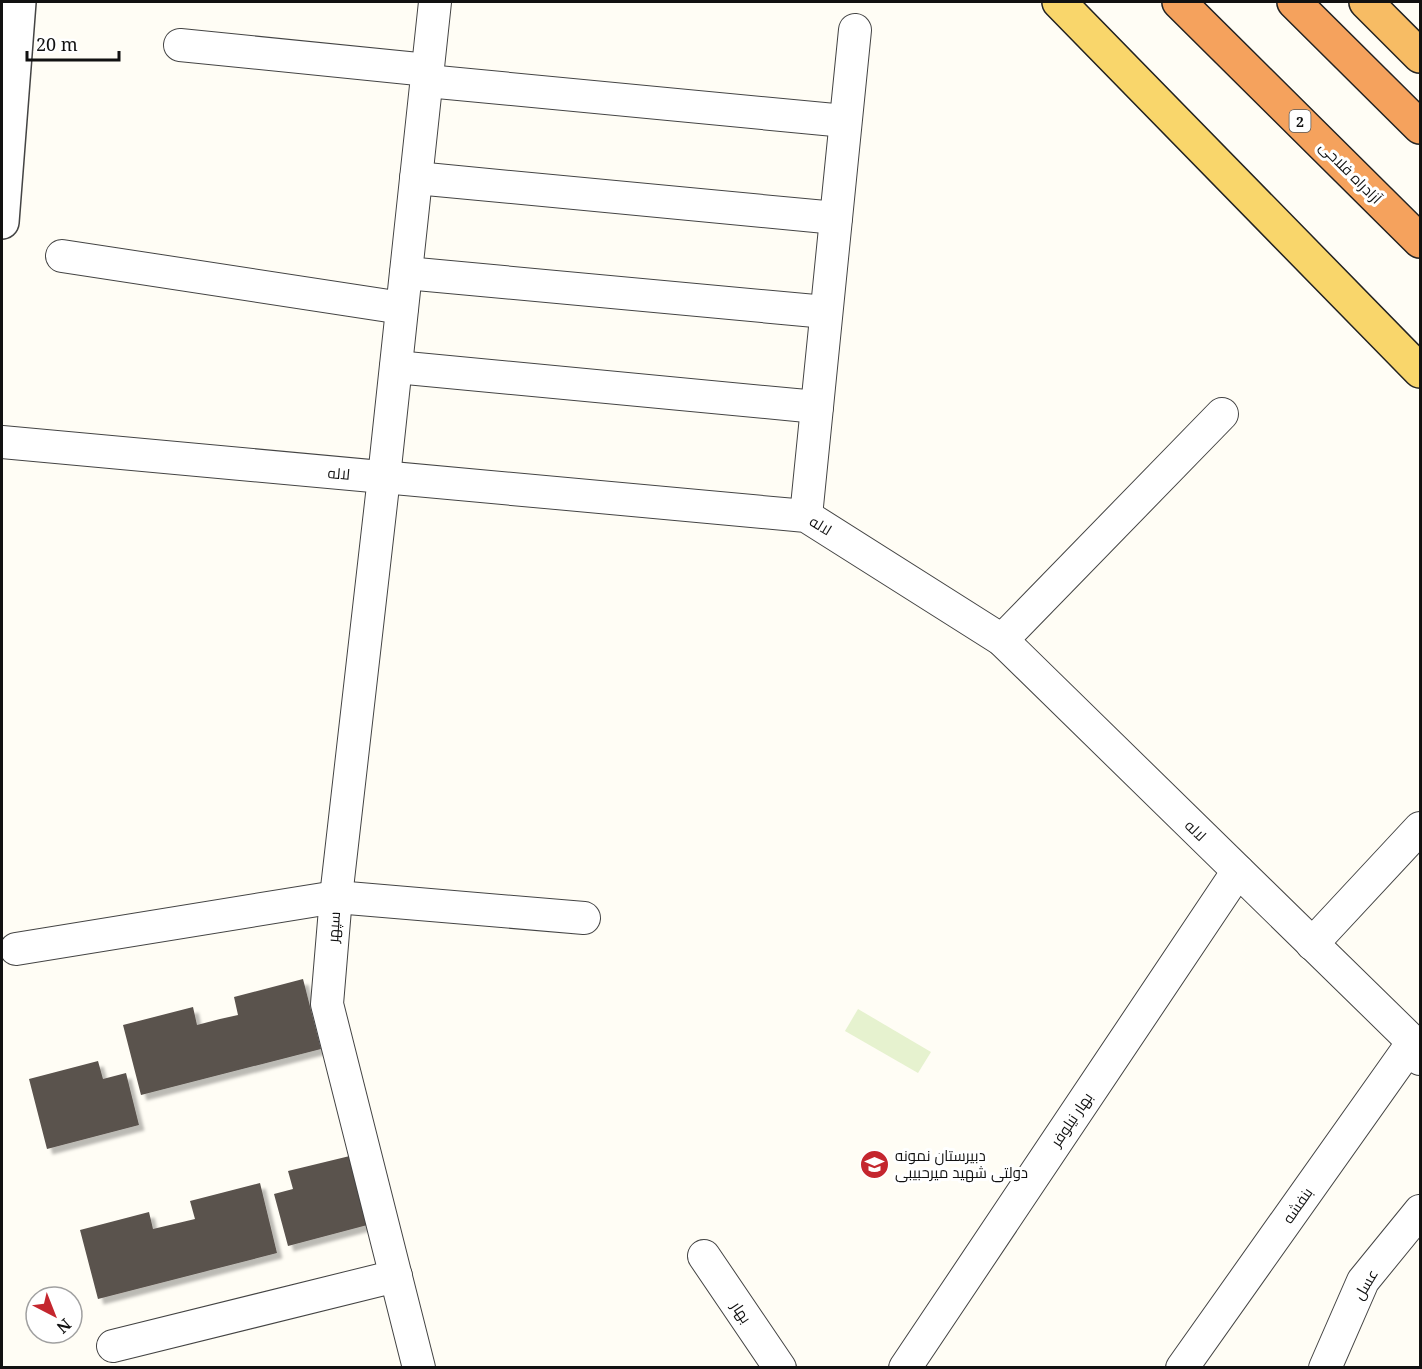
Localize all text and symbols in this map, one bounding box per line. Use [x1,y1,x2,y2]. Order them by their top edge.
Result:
scale bar [27,24,118,62]
text: 20 m [36,32,78,56]
road number: 2 [1290,110,1310,132]
street label: آزادراه فلاحی [1315,136,1387,208]
street label: لاله [327,462,351,484]
street label: لاله [806,511,836,539]
street label: لاله [1181,815,1211,845]
street label: سپهر [322,911,345,944]
street label: بهار نیلوفر [1045,1088,1097,1151]
place label: دبیرستان نمونه دولتی شهید میرحبیبی [895,1145,1028,1183]
school or university icon: دبیرستان نمونه دولتی شهید میرحبیبی [858,1148,890,1180]
street label: بنفشه [1277,1183,1317,1227]
street label: عسل [1348,1265,1383,1303]
north arrow [24,1285,84,1345]
street label: بهار [726,1296,757,1327]
text: N [52,1314,76,1339]

